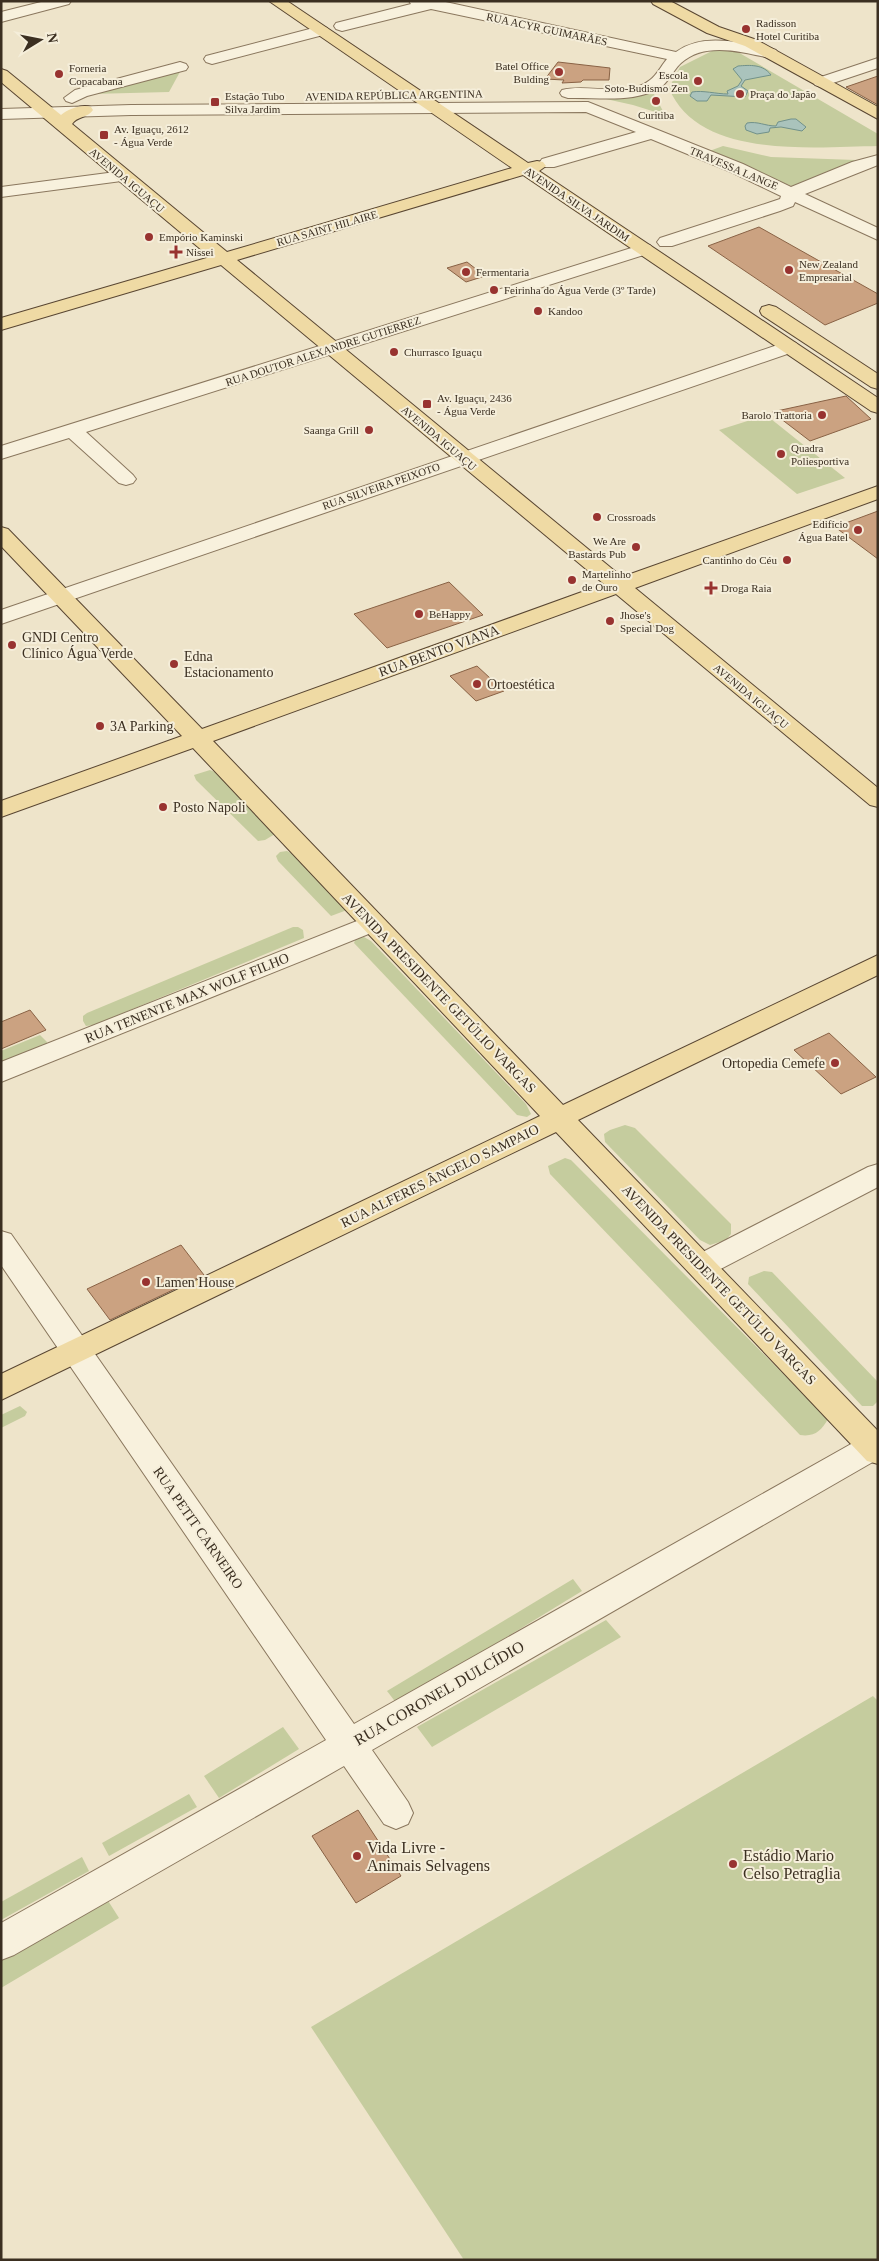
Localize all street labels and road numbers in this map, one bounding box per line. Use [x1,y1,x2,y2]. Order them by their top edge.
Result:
street label: RUA ACYR GUIMARÃES [485,10,609,48]
street label: AVENIDA REPÚBLICA ARGENTINA [305,87,483,103]
street label: TRAVESSA LANGE [688,144,780,192]
street label: AVENIDA IGUAÇU [87,145,167,215]
street label: AVENIDA SILVA JARDIM [522,164,632,244]
street label: RUA SAINT HILAIRE [275,208,379,248]
street label: RUA DOUTOR ALEXANDRE GUTIERREZ [224,314,422,388]
street label: AVENIDA IGUAÇU [399,403,479,473]
street label: RUA SILVEIRA PEIXOTO [321,460,441,512]
street label: RUA BENTO VIANA [377,622,502,680]
street label: AVENIDA IGUAÇU [711,661,791,731]
street label: AVENIDA PRESIDENTE GETÚLIO VARGAS [339,889,540,1096]
street label: RUA TENENTE MAX WOLF FILHO [83,950,291,1046]
street label: RUA ALFERES ÂNGELO SAMPAIO [338,1120,541,1231]
street label: AVENIDA PRESIDENTE GETÚLIO VARGAS [619,1181,820,1388]
street label: RUA PETIT CARNEIRO [150,1464,246,1592]
street label: RUA CORONEL DULCÍDIO [351,1636,527,1749]

